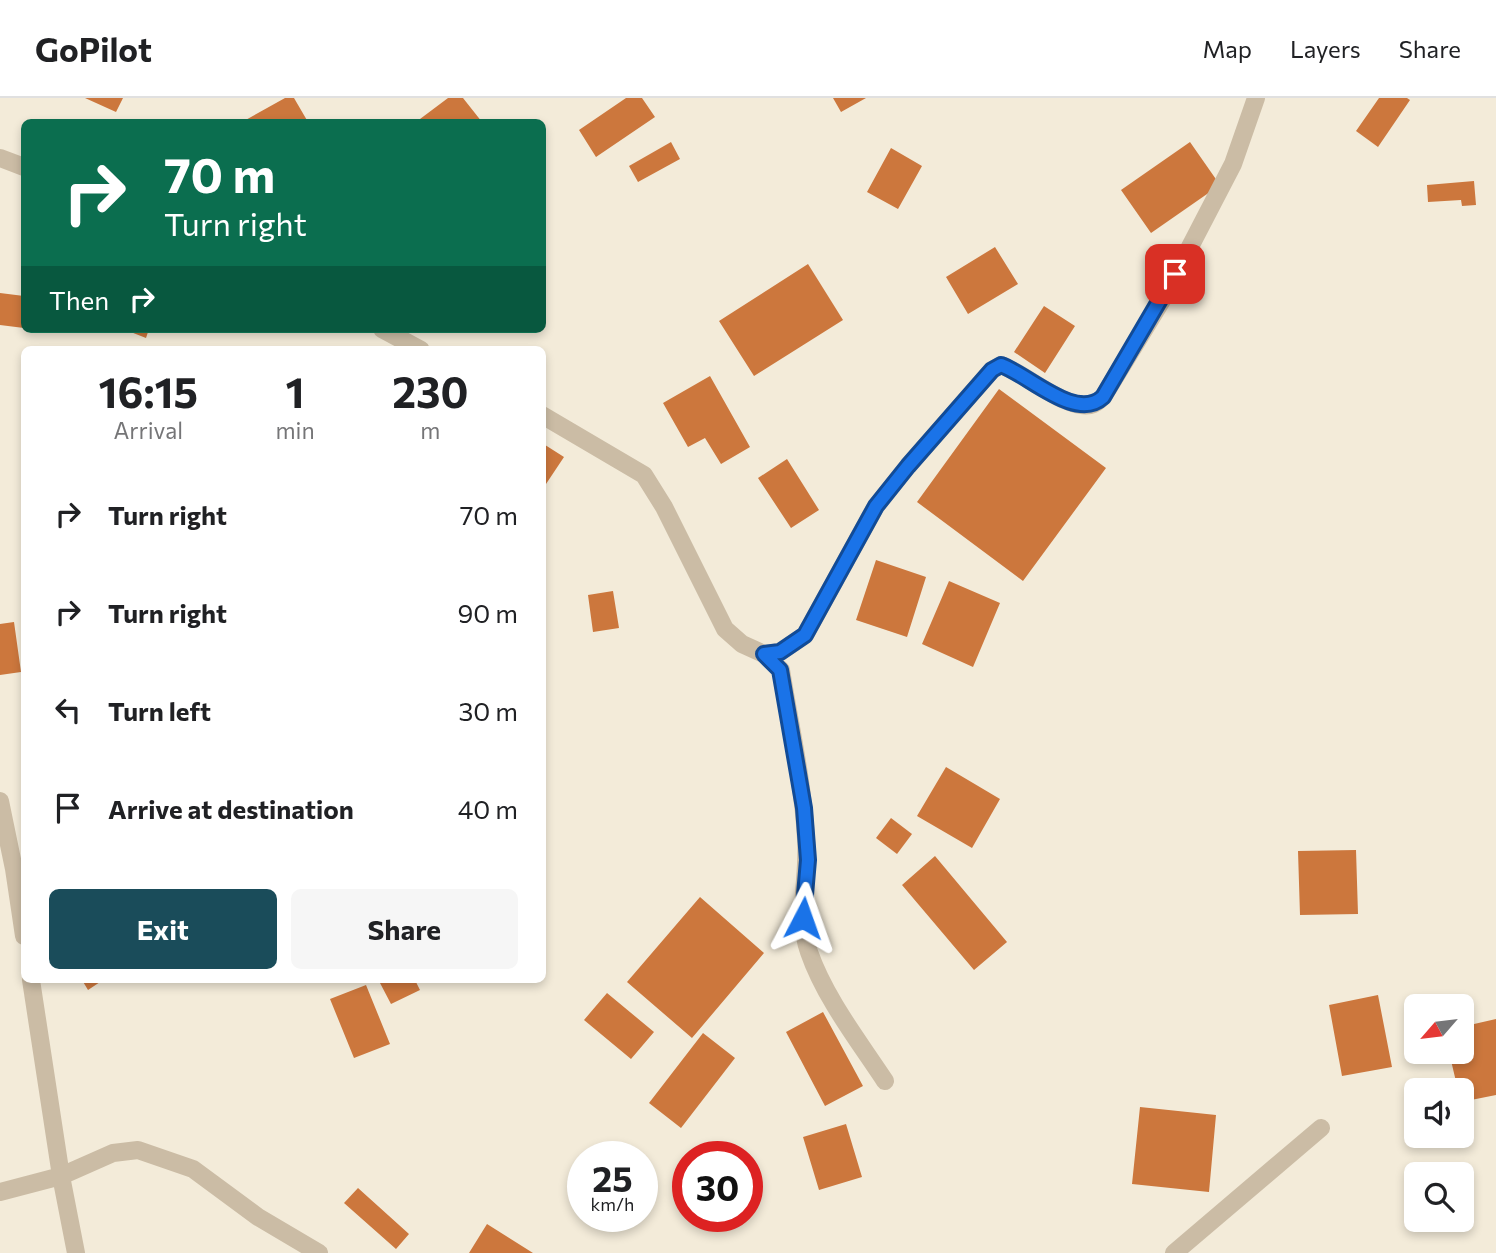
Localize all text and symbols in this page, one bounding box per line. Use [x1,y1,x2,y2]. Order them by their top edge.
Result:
text: GoPilot [35,28,152,69]
text: Map [1203,34,1252,63]
text: Layers [1290,34,1361,63]
text: Share [1399,34,1461,63]
text: 70 m [164,143,275,203]
icon: right [49,147,140,238]
text: Turn right [164,203,307,243]
pin [1145,244,1205,304]
icon: arrive [1156,255,1194,293]
icon: right [123,280,161,318]
text: Then [49,284,109,315]
text: 16:15 [99,365,198,417]
text: 1 [286,365,305,417]
text: 230 [392,365,468,417]
text: Arrival [113,416,183,444]
text: min [276,416,315,444]
text: m [420,416,440,444]
icon: right [49,495,87,533]
text: Turn right [108,499,227,530]
text: 70 m [460,499,518,530]
icon: right [49,593,87,631]
text: Turn right [108,597,227,628]
text: 90 m [458,597,518,628]
icon: left [49,691,87,729]
text: Turn left [108,695,211,726]
text: 30 m [459,695,518,726]
icon: arrive [49,789,87,827]
text: Arrive at destination [108,793,354,824]
text: 40 m [458,793,518,824]
position arrow [766,881,840,955]
button: Exit [49,889,277,969]
button: Share [291,889,518,969]
north arrow [1404,994,1474,1064]
map controls [1404,994,1474,1232]
button: sound [1404,1078,1474,1148]
speed limit sign: 30 [672,1141,763,1232]
text: 25 [592,1156,633,1199]
button: search [1404,1162,1474,1232]
text: km/h [591,1193,634,1215]

